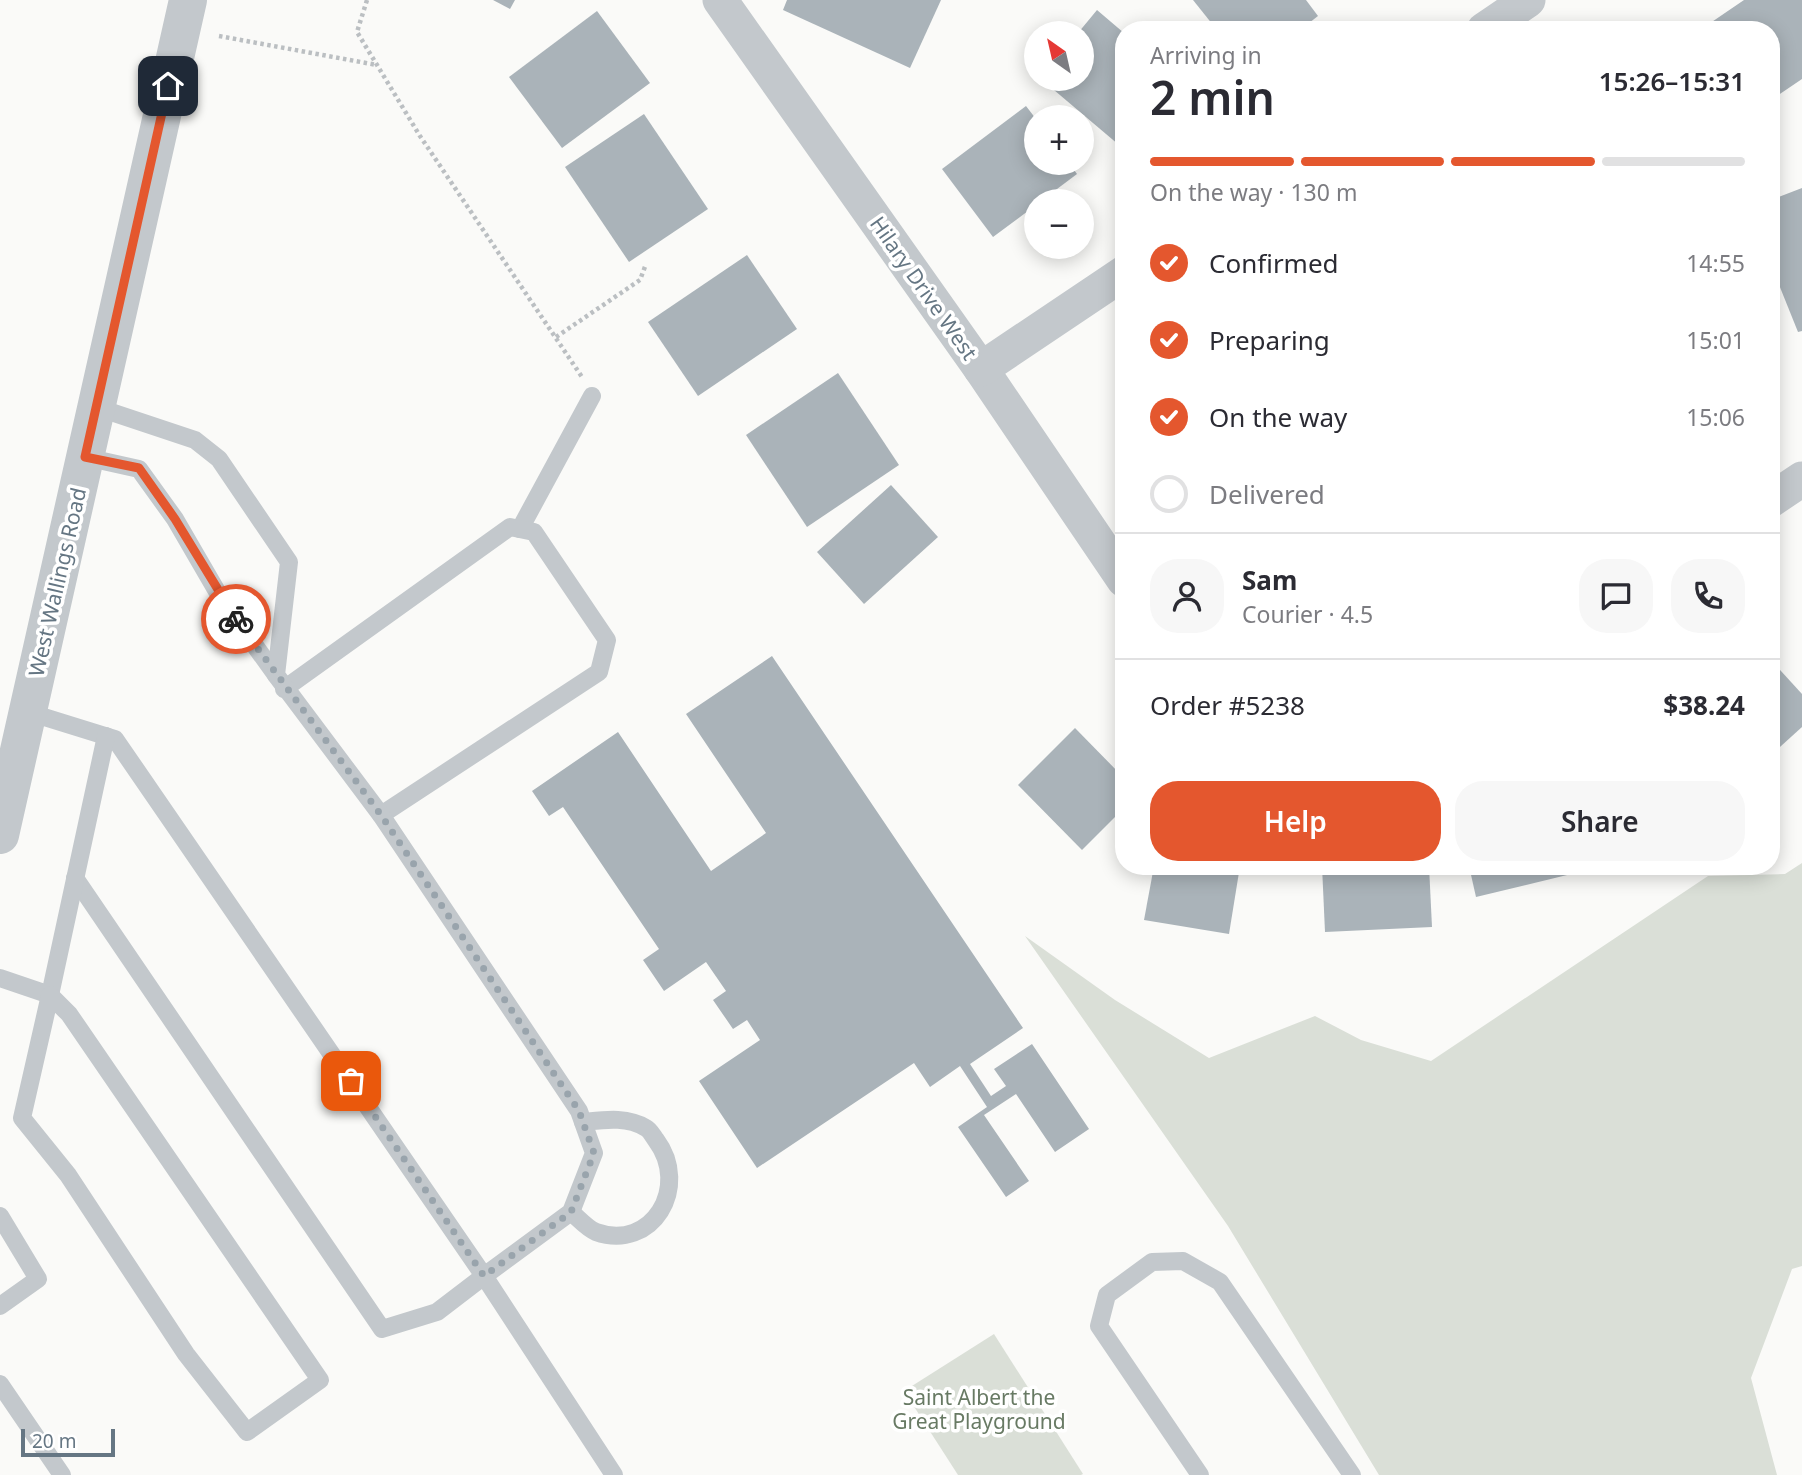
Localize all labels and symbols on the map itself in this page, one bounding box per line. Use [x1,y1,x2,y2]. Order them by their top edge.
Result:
north arrow [1024,21,1094,91]
pin [138,56,198,116]
street label: Hilary Drive West [864,211,984,366]
street label: West Wallings Road [22,485,92,679]
courier [201,584,271,654]
pin [321,1051,381,1111]
park label: Saint Albert the Great Playground [892,1383,1066,1435]
scale bar [21,1426,116,1458]

